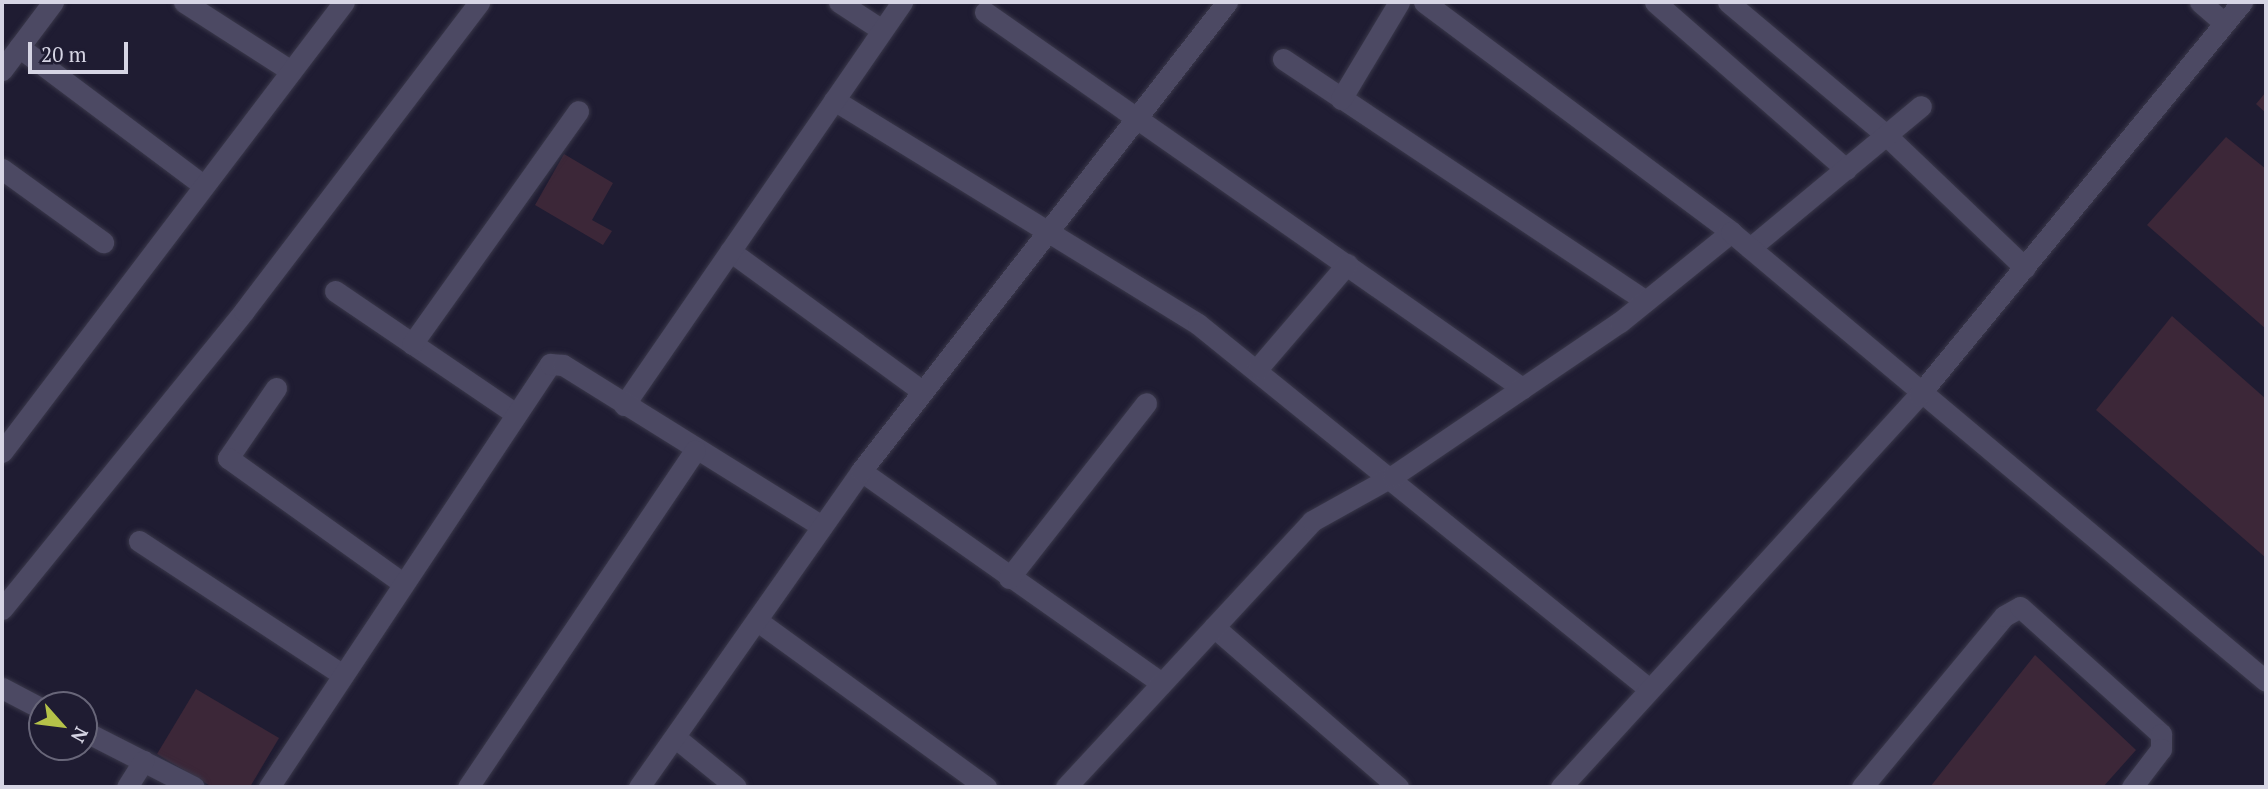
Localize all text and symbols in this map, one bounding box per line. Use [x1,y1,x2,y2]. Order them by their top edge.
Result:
scale bar [32,28,131,72]
text: 20 m [41,40,87,68]
north arrow [28,691,98,761]
text: N [66,723,95,747]

